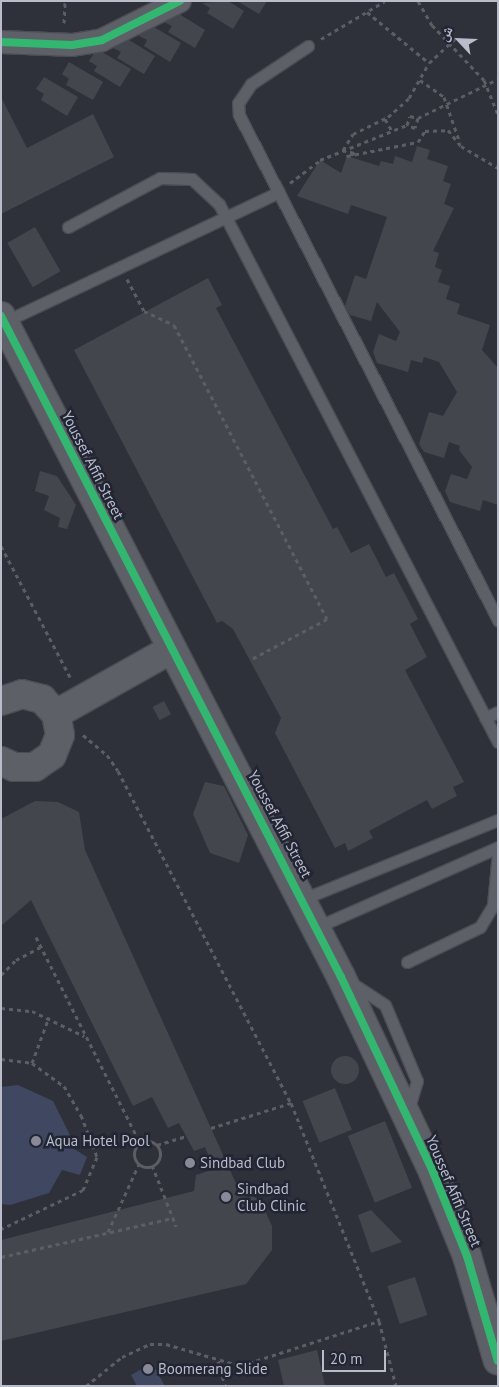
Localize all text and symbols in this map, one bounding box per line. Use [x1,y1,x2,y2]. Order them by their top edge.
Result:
north arrow [434,15,484,65]
text: ش [434,23,457,44]
street label: Youssef Afifi Street [58,408,128,522]
street label: Youssef Afifi Street [244,767,316,881]
place label: Aqua Hotel Pool [46,1132,150,1150]
street label: Youssef Afifi Street [422,1132,486,1250]
marker: Aqua Hotel Pool [30,1135,42,1147]
place label: Sindbad Club [200,1154,285,1172]
marker: Sindbad Club [184,1157,196,1169]
place label: Sindbad Club Clinic [237,1179,306,1214]
marker: Sindbad Club Clinic [219,1190,233,1204]
scale bar [324,1340,388,1372]
text: 20 m [330,1349,363,1368]
place label: Boomerang Slide [158,1360,267,1378]
marker: Boomerang Slide [142,1363,154,1375]

